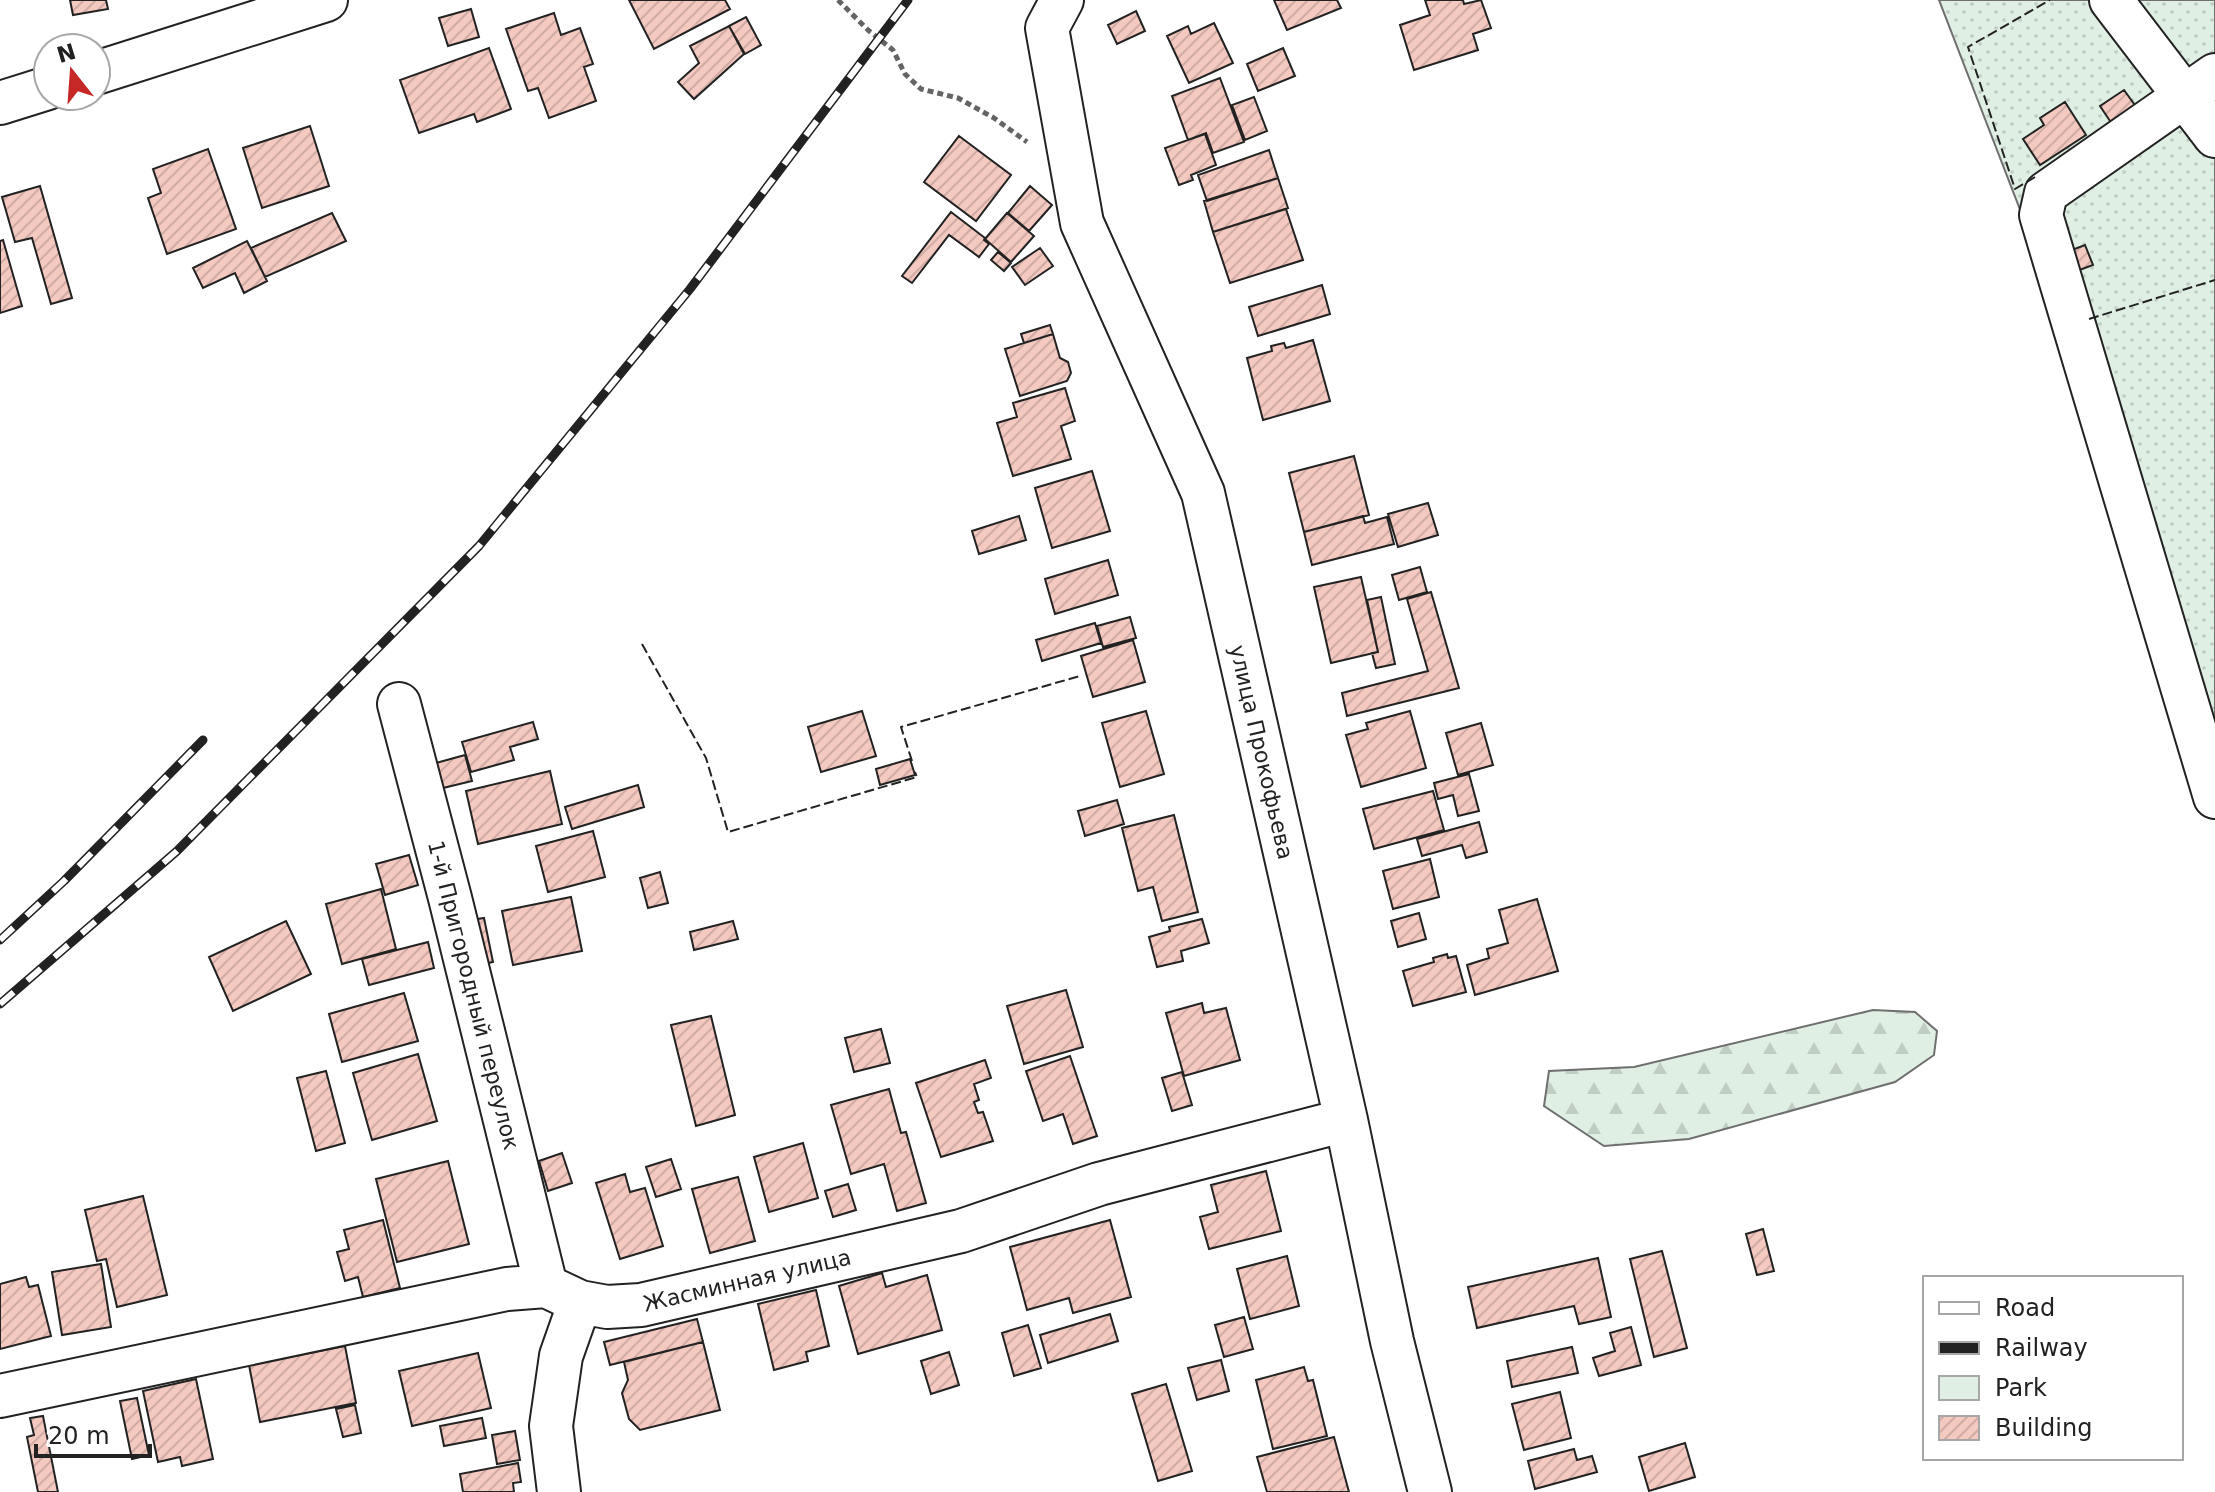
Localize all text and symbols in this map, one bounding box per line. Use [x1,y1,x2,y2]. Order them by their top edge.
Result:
north arrow [32,32,112,112]
text: N [54,39,79,68]
street label: улица Прокофьева [1225,642,1298,862]
street label: 1-й Пригородный переулок [423,838,524,1152]
street label: Жасминная улица [641,1244,853,1317]
legend [1923,1276,2183,1460]
text: Road [1995,1294,2055,1322]
text: Railway [1995,1334,2088,1362]
text: Park [1995,1374,2047,1402]
scale bar [36,1408,150,1458]
text: Building [1995,1414,2092,1442]
text: 20 m [48,1422,110,1450]

